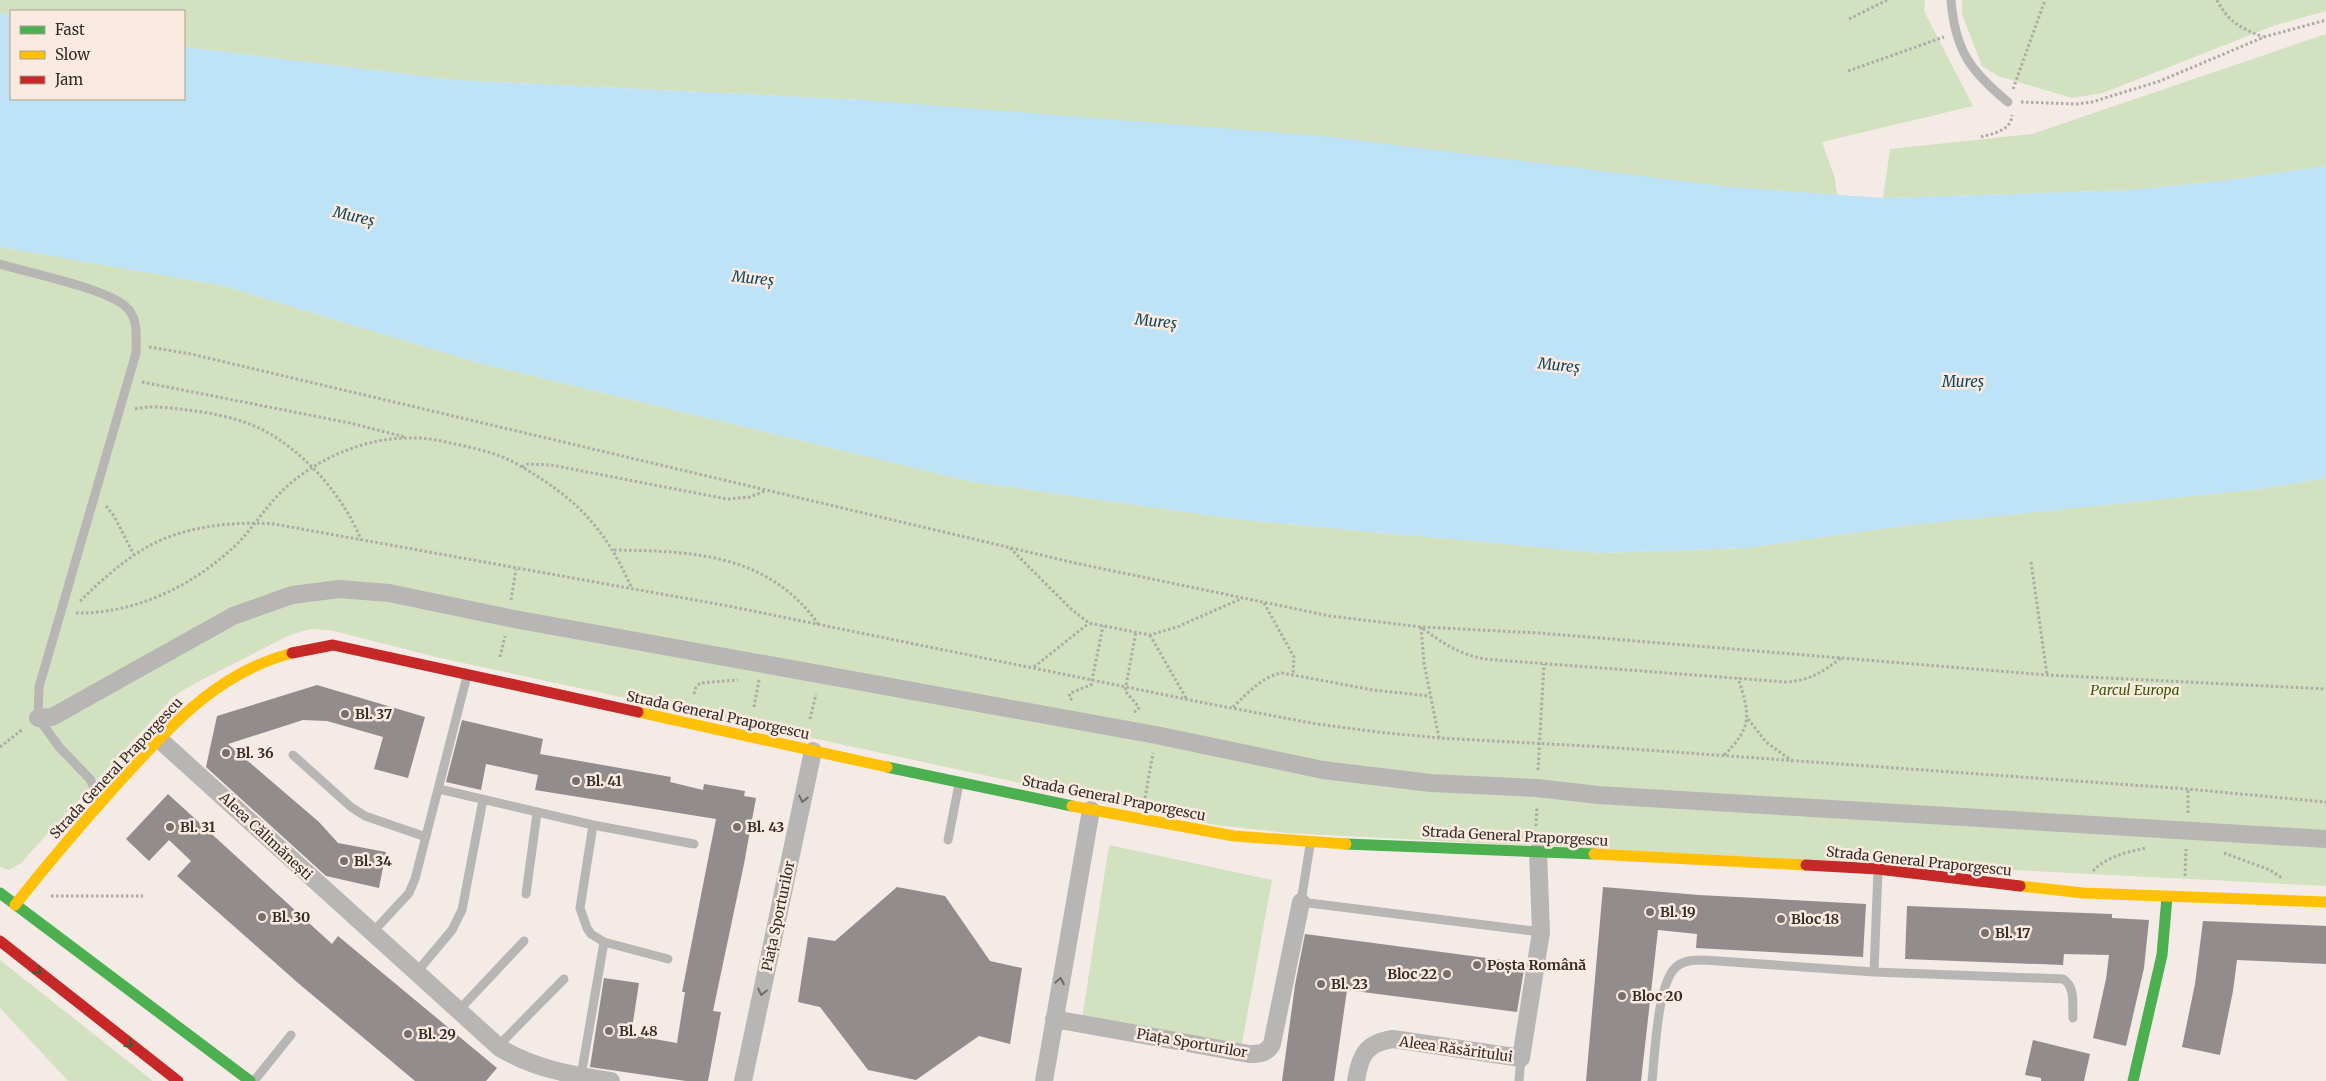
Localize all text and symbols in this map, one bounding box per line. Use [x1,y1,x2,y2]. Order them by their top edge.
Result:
legend [10,10,185,100]
text: Fast [55,20,85,39]
text: Slow [55,45,90,64]
text: Jam [54,70,83,89]
water label: Mureș [330,202,377,231]
water label: Mureș [730,266,775,291]
water label: Mureș [1133,309,1178,334]
water label: Mureș [1536,353,1581,378]
water label: Mureș [1941,372,1984,392]
park label: Parcul Europa [2090,681,2180,699]
street label: Strada General Praporgescu [625,687,811,743]
street label: Strada General Praporgescu [46,693,186,842]
place label: Bl. 37 [355,705,392,723]
marker: Bl. 37 [339,708,351,720]
place label: Bl. 36 [236,744,274,762]
marker: Bl. 36 [220,747,232,759]
street label: Strada General Praporgescu [1021,771,1208,825]
place label: Bl. 41 [586,772,622,790]
marker: Bl. 41 [570,775,582,787]
street label: Aleea Călimănești [215,788,317,884]
one-way arrow [798,795,809,804]
place label: Bl. 31 [180,818,216,836]
place label: Bl. 43 [747,818,784,836]
marker: Bl. 31 [164,821,176,833]
marker: Bl. 43 [731,821,743,833]
street label: Strada General Praporgescu [1421,822,1609,850]
street label: Strada General Praporgescu [1825,842,2013,880]
place label: Bl. 34 [354,852,392,870]
marker: Bl. 34 [338,855,350,867]
street label: Piața Sporturilor [757,859,799,973]
place label: Bl. 19 [1660,903,1696,921]
marker: Bl. 19 [1644,906,1656,918]
place label: Bl. 30 [272,908,310,926]
place label: Bloc 18 [1791,910,1839,928]
marker: Bl. 30 [256,911,268,923]
marker: Bloc 18 [1775,913,1787,925]
place label: Bl. 17 [1995,924,2030,942]
marker: Bl. 17 [1979,927,1991,939]
place label: Poșta Română [1487,956,1586,974]
marker: Poșta Română [1471,959,1483,971]
place label: Bloc 22 [1387,965,1437,983]
one-way arrow [32,966,41,974]
marker: Bloc 22 [1441,968,1453,980]
place label: Bl. 23 [1331,975,1368,993]
one-way arrow [1055,977,1065,986]
marker: Bl. 23 [1315,978,1327,990]
place label: Bloc 20 [1632,987,1683,1005]
one-way arrow [757,988,768,997]
marker: Bloc 20 [1616,990,1628,1002]
place label: Bl. 48 [619,1022,658,1040]
street label: Piața Sporturilor [1135,1024,1249,1062]
place label: Bl. 29 [418,1025,456,1043]
marker: Bl. 48 [603,1025,615,1037]
marker: Bl. 29 [402,1028,414,1040]
street label: Aleea Răsăritului [1397,1032,1514,1066]
one-way arrow [123,1038,132,1046]

